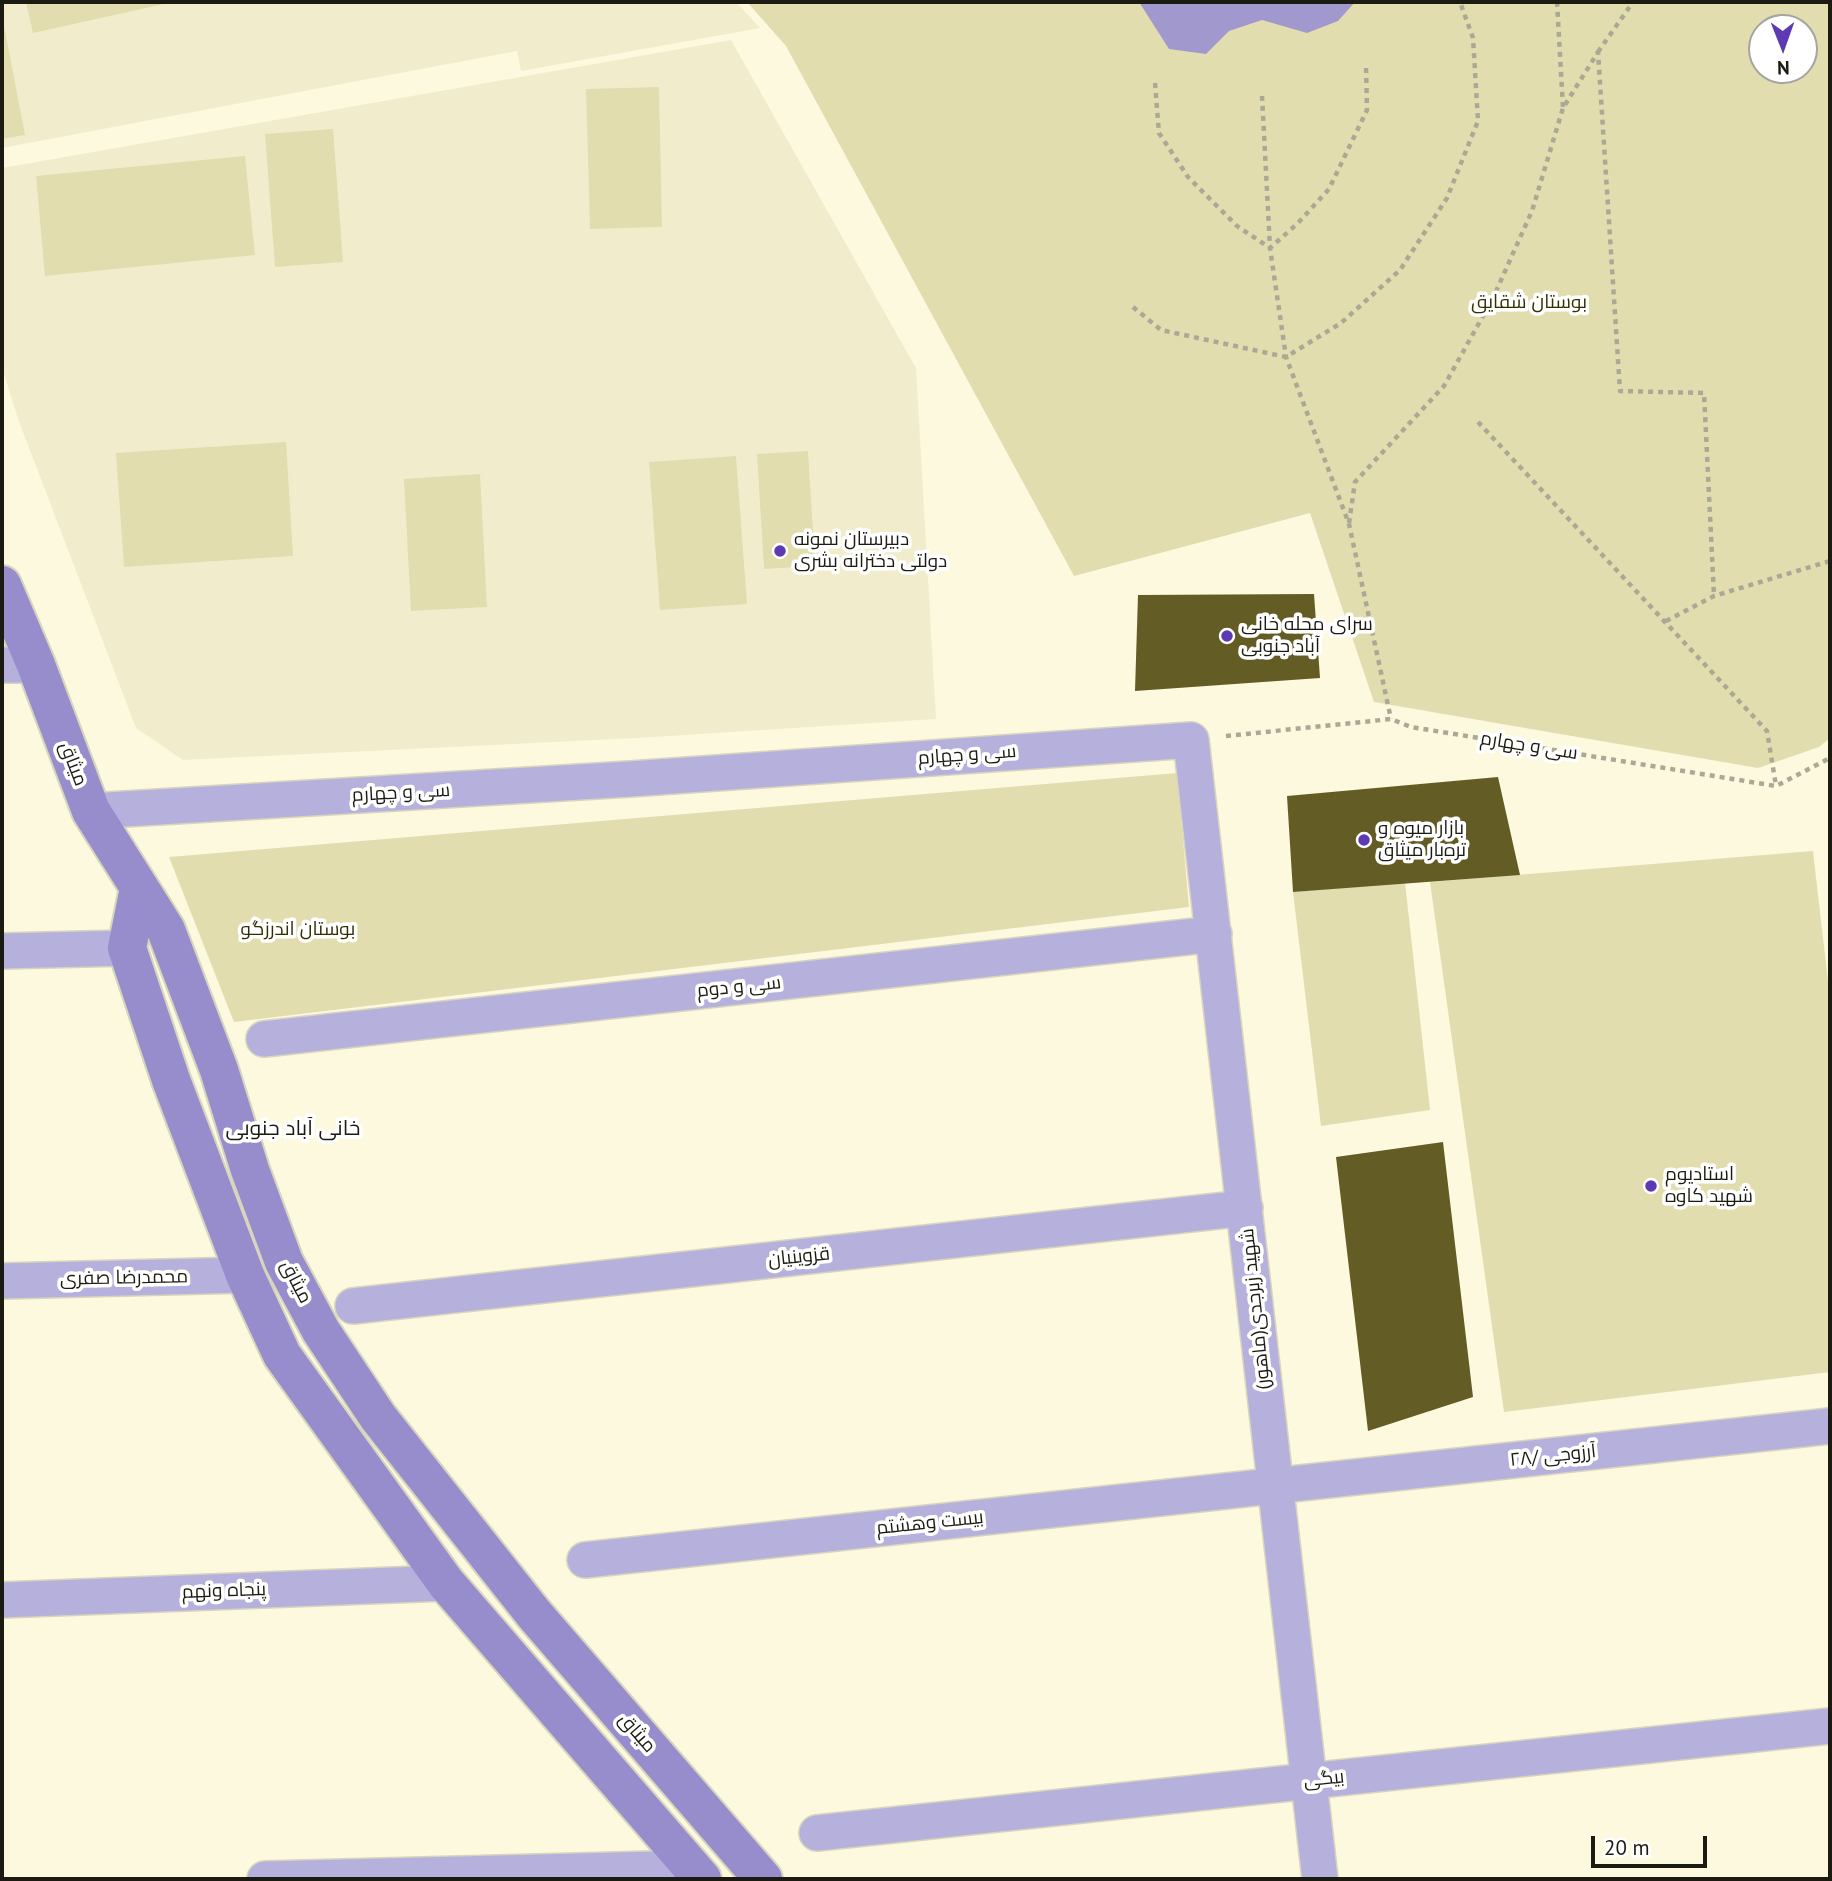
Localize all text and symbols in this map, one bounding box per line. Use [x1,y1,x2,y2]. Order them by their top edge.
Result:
north arrow [1748,14,1818,84]
text: N [1777,56,1790,80]
park label: بوستان شقایق [1471,292,1587,314]
place label: دبیرستان نمونه دولتی دخترانه بشری [794,529,947,573]
marker: دبیرستان نمونه دولتی دخترانه بشری [772,543,788,559]
place label: سرای محله خانی آباد جنوبی [1241,614,1373,658]
marker: سرای محله خانی آباد جنوبی [1219,628,1235,644]
street label: سی و چهارم [1479,727,1579,765]
street label: میثاق [54,739,92,789]
street label: سی و چهارم [917,740,1017,770]
street label: سی و چهارم [351,779,451,807]
place label: بازار میوه و تره‌بار میثاق [1378,818,1466,862]
marker: بازار میوه و تره‌بار میثاق [1356,832,1372,848]
park label: بوستان اندرزگو [241,919,355,941]
street label: سی و دوم [696,971,782,1003]
district label: خانی آباد جنوبی [226,1116,360,1142]
place label: استادیوم شهید کاوه [1665,1164,1753,1208]
marker: استادیوم شهید کاوه [1643,1178,1659,1194]
street label: شهید زبرجدی(ماهور) [1236,1227,1276,1391]
street label: قزوینیان [767,1242,831,1272]
street label: میثاق [276,1257,316,1307]
street label: محمدرضا صفری [60,1265,188,1291]
street label: آرزوجی /۲۸ [1509,1440,1597,1472]
street label: بیست وهشتم [875,1506,985,1540]
street label: پنجاه ونهم [181,1578,267,1604]
street label: میثاق [614,1708,660,1758]
street label: بیگی [1302,1766,1346,1792]
scale bar [1594,1822,1710,1866]
text: 20 m [1604,1834,1650,1861]

